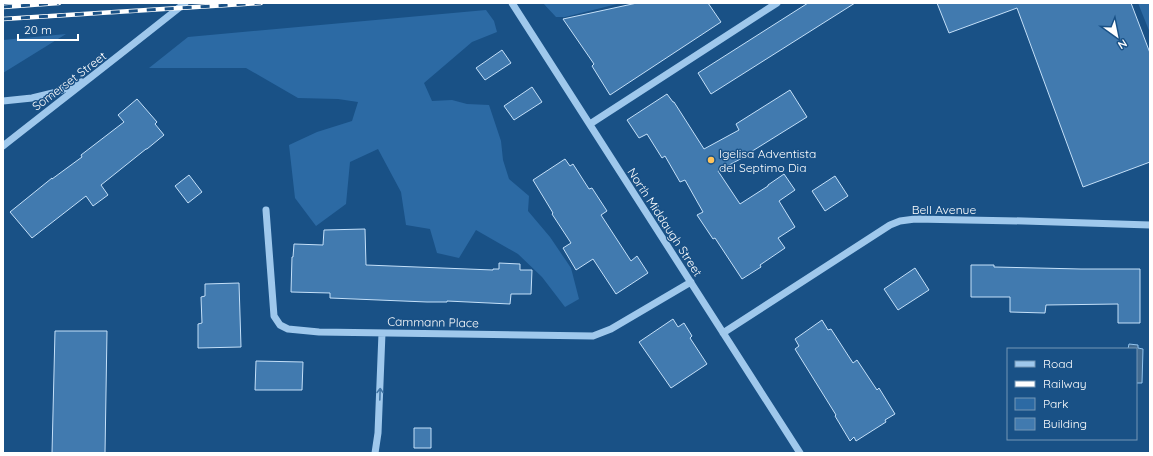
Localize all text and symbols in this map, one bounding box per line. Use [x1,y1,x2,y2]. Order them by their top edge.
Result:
scale bar [18,16,78,42]
north arrow [1097,16,1137,56]
text: 20 m [24,22,52,37]
text: N [1115,36,1130,52]
street label: Somerset Street [29,48,109,114]
place label: Igelisa Adventista del Septimo Dia [719,146,816,175]
marker: Igelisa Adventista del Septimo Dia [706,155,716,165]
street label: North Middaugh Street [624,165,706,279]
street label: Bell Avenue [912,202,976,217]
street label: Cammann Place [387,314,479,330]
legend [1007,348,1137,440]
text: Road [1043,356,1073,371]
text: Railway [1043,376,1087,391]
one-way arrow [376,388,383,401]
text: Park [1043,396,1068,411]
text: Building [1043,416,1087,431]

